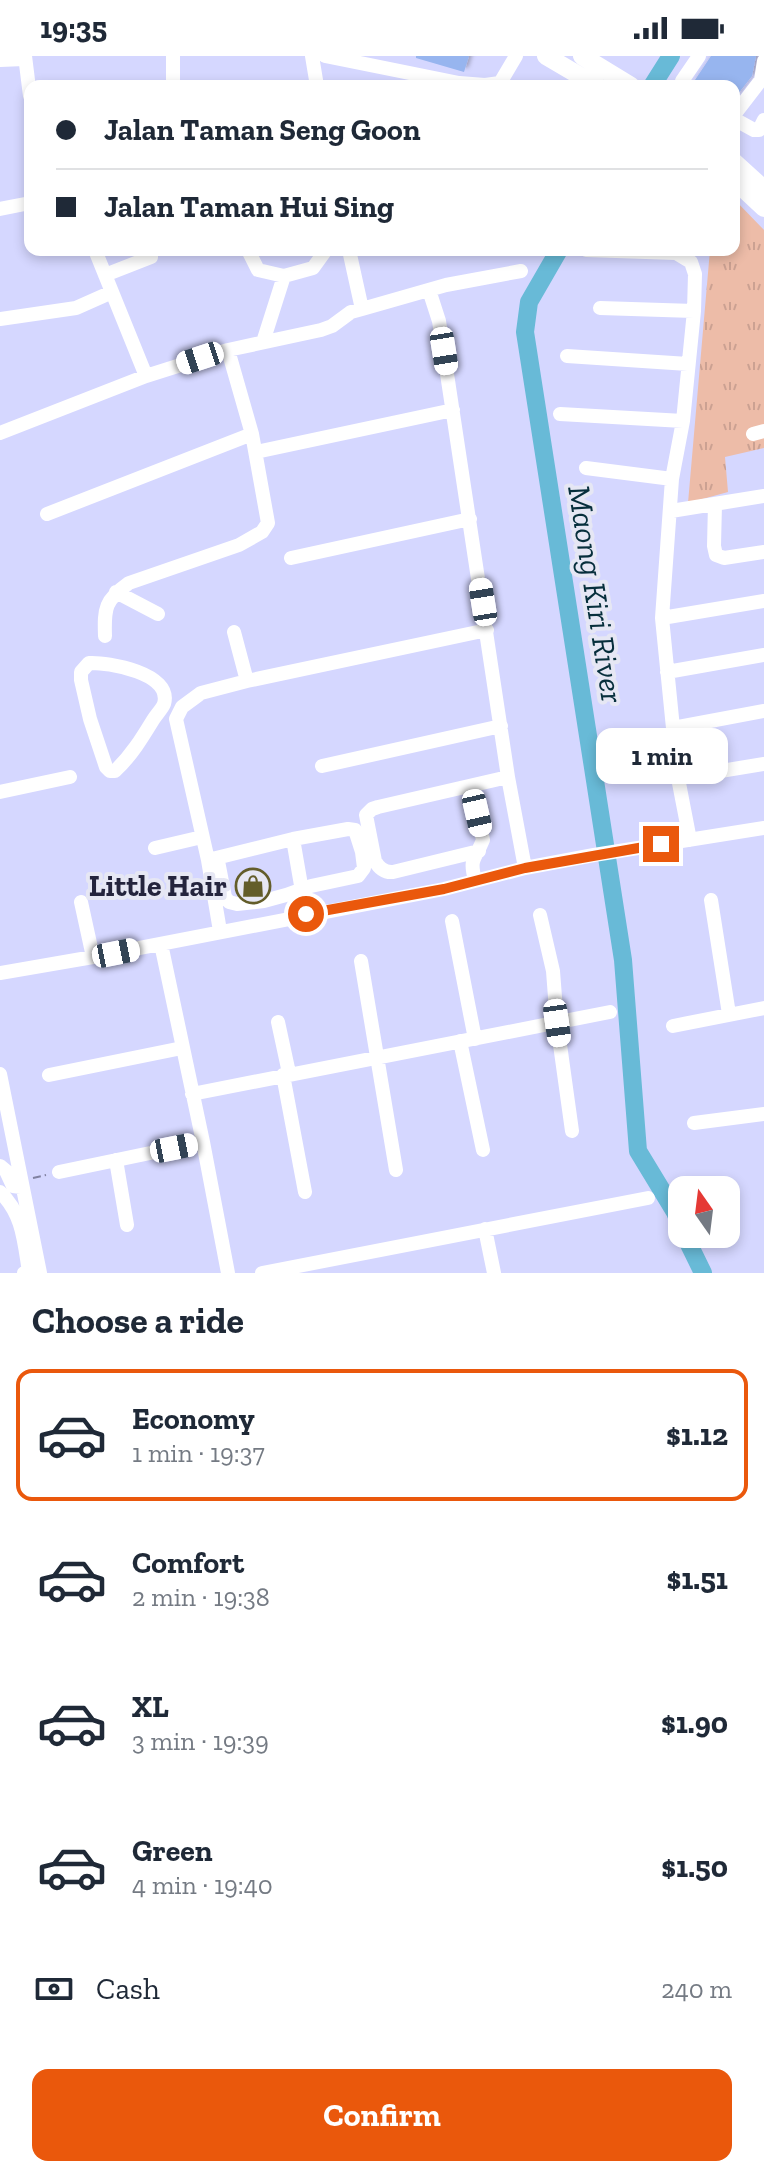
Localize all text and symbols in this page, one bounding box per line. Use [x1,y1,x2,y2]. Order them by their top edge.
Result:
text: 19:35 [40,10,107,46]
text: Jalan Taman Seng Goon [104,112,420,148]
text: Jalan Taman Hui Sing [104,189,394,225]
car [428,325,460,377]
car [173,339,227,377]
water label: Maong Kiri River [560,483,632,706]
car [467,576,499,628]
callout: 1 min [595,728,727,784]
text: 1 min [631,740,693,772]
car [460,787,494,839]
route end [643,826,679,862]
shop icon: Little Hair [234,867,272,905]
place label: Little Hair [89,868,227,904]
route start [288,896,324,932]
car [90,937,142,969]
car [542,998,572,1048]
car [148,1132,200,1164]
north arrow [668,1176,740,1248]
map controls [668,1176,740,1248]
text: Choose a ride [32,1299,244,1342]
icon: car [36,1399,108,1471]
text: Economy [132,1401,255,1437]
text: $1.12 [666,1417,728,1453]
text: 1 min · 19:37 [132,1437,265,1469]
icon: car [36,1543,108,1615]
text: Comfort [132,1545,244,1581]
text: $1.51 [667,1561,728,1597]
text: 2 min · 19:38 [132,1581,270,1613]
icon: car [36,1687,108,1759]
text: XL [132,1689,169,1725]
text: $1.90 [661,1705,728,1741]
text: 3 min · 19:39 [132,1725,269,1757]
icon: car [36,1831,108,1903]
text: Green [132,1833,212,1869]
text: $1.50 [661,1849,728,1885]
text: 4 min · 19:40 [132,1869,273,1901]
icon: cash [32,1967,76,2011]
text: Cash [96,1971,160,2007]
text: 240 m [661,1973,732,2005]
button: Confirm [32,2069,732,2161]

